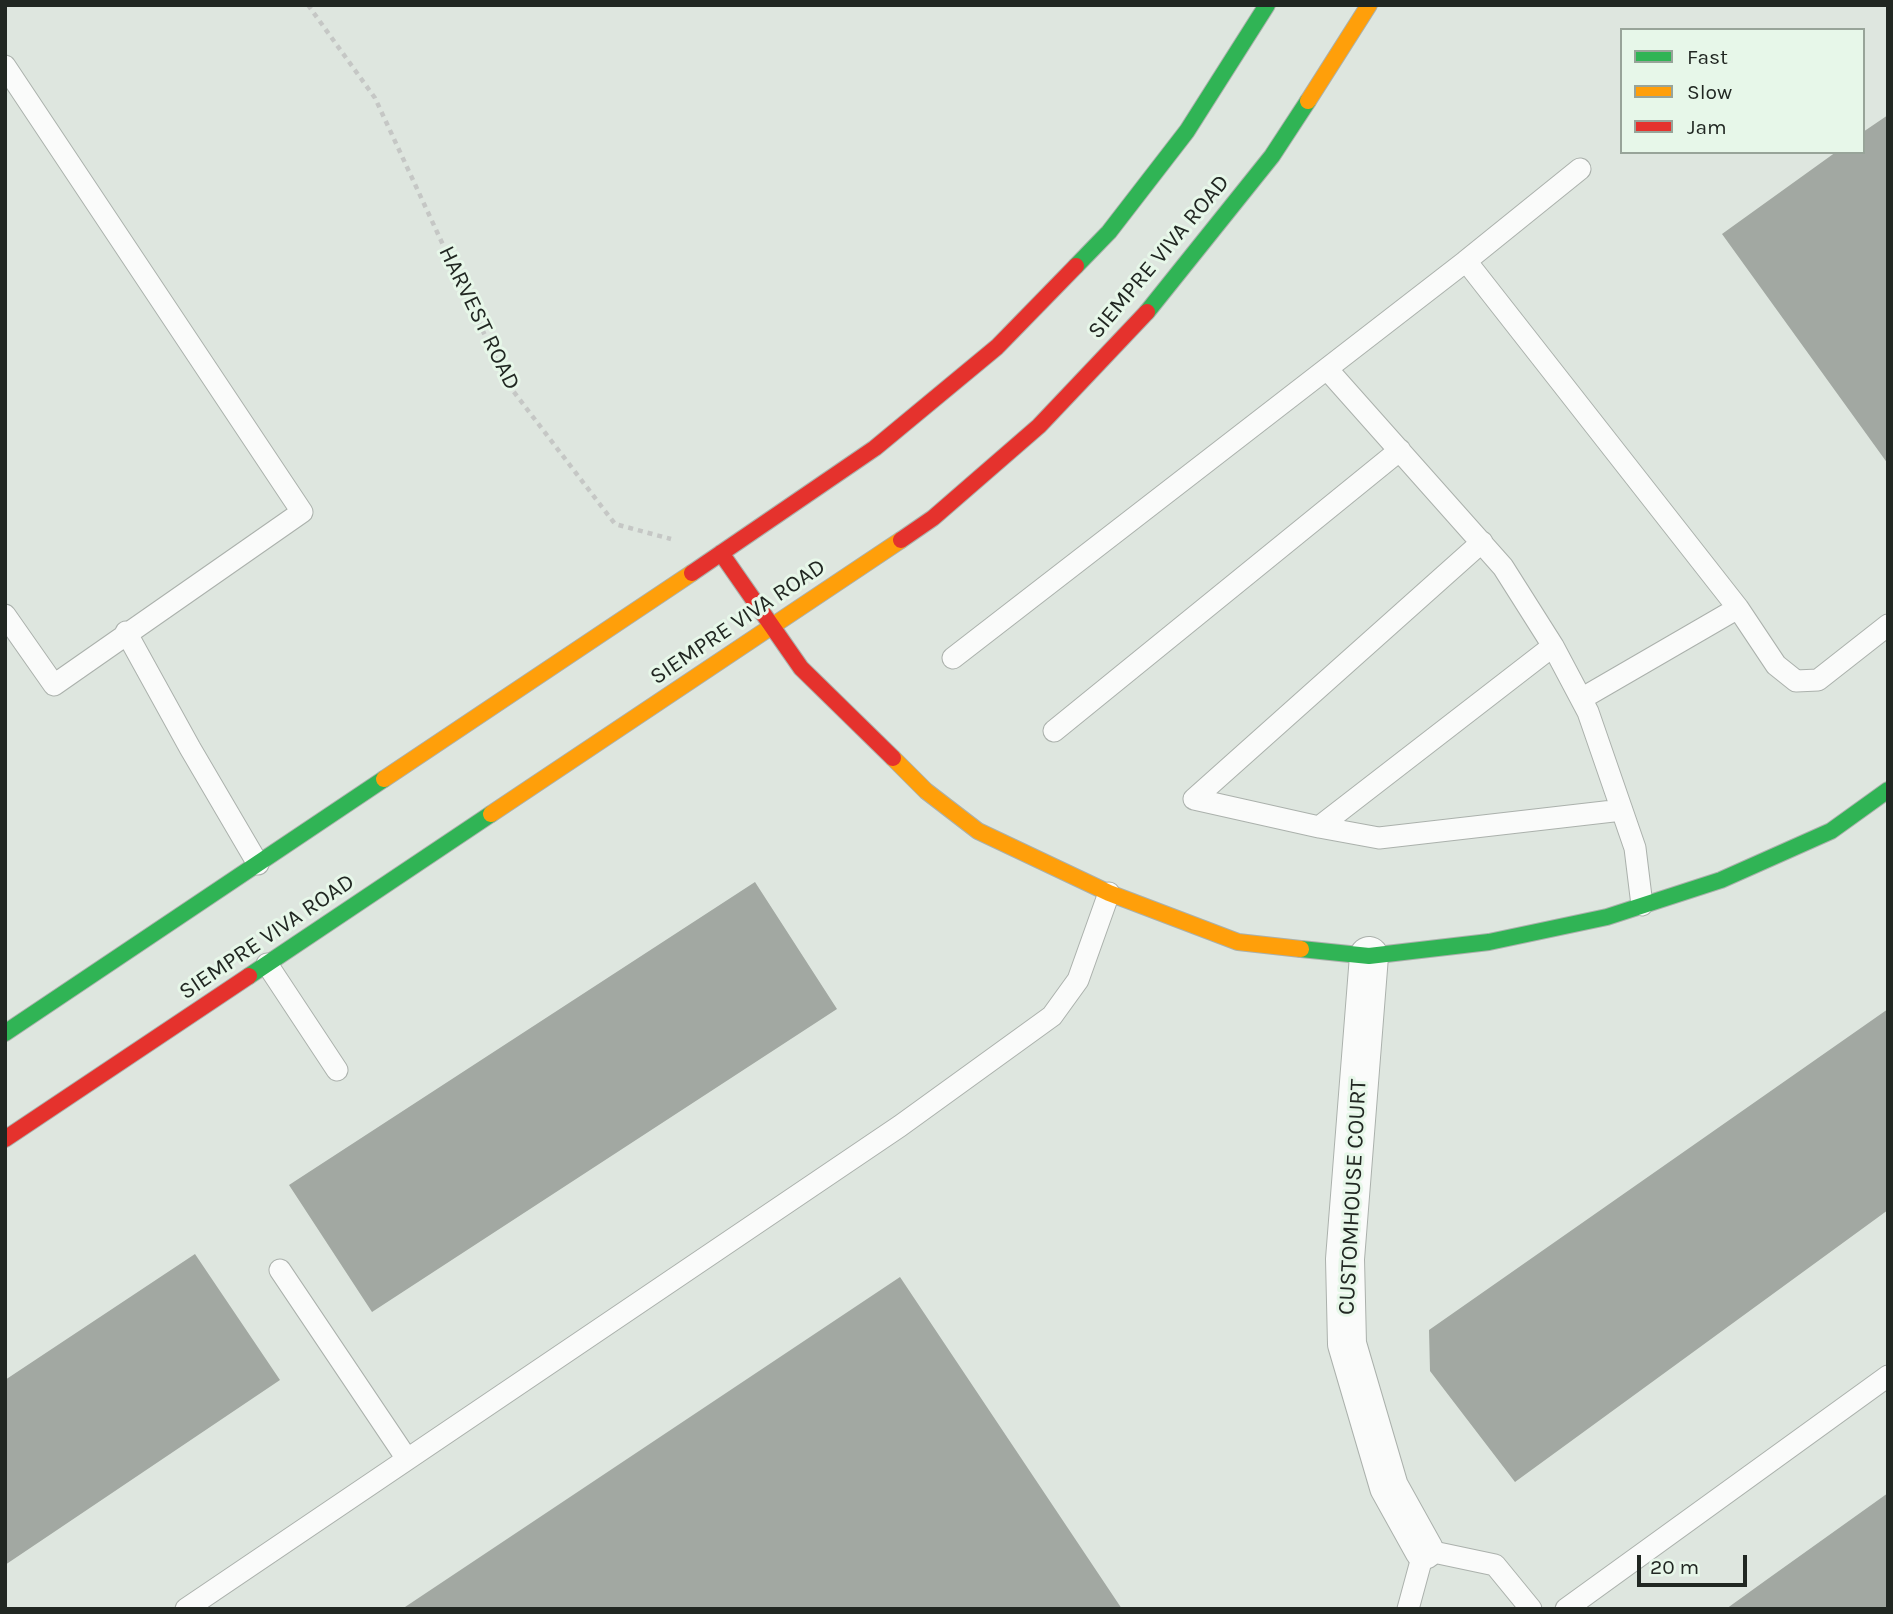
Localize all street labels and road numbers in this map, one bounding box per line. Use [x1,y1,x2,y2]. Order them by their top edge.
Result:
street label: SIEMPRE VIVA ROAD [1082,169,1236,345]
street label: HARVEST ROAD [432,242,526,394]
street label: SIEMPRE VIVA ROAD [645,553,831,691]
street label: SIEMPRE VIVA ROAD [174,868,360,1006]
street label: CUSTOMHOUSE COURT [1333,1078,1373,1316]

